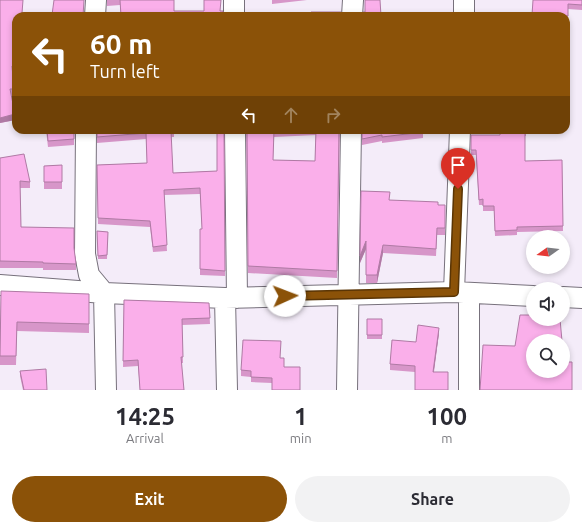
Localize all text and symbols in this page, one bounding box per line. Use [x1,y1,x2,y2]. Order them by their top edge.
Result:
icon: left [24,28,76,80]
text: 60 m [90,28,152,59]
text: Turn left [90,61,160,81]
icon: left [238,104,260,126]
icon: ahead [280,104,302,126]
icon: right [322,104,344,126]
pin [441,148,475,189]
icon: arrive [447,154,469,176]
north arrow [526,230,570,274]
map controls [526,230,570,378]
position arrow [264,275,306,317]
button: sound [526,282,570,326]
button: search [526,334,570,378]
text: 14:25 [115,403,175,430]
text: 1 [294,403,307,430]
text: 100 [427,403,467,430]
text: Arrival [126,431,164,445]
text: min [290,431,312,445]
text: m [441,431,452,445]
button: Exit [12,476,287,522]
button: Share [295,476,570,522]

